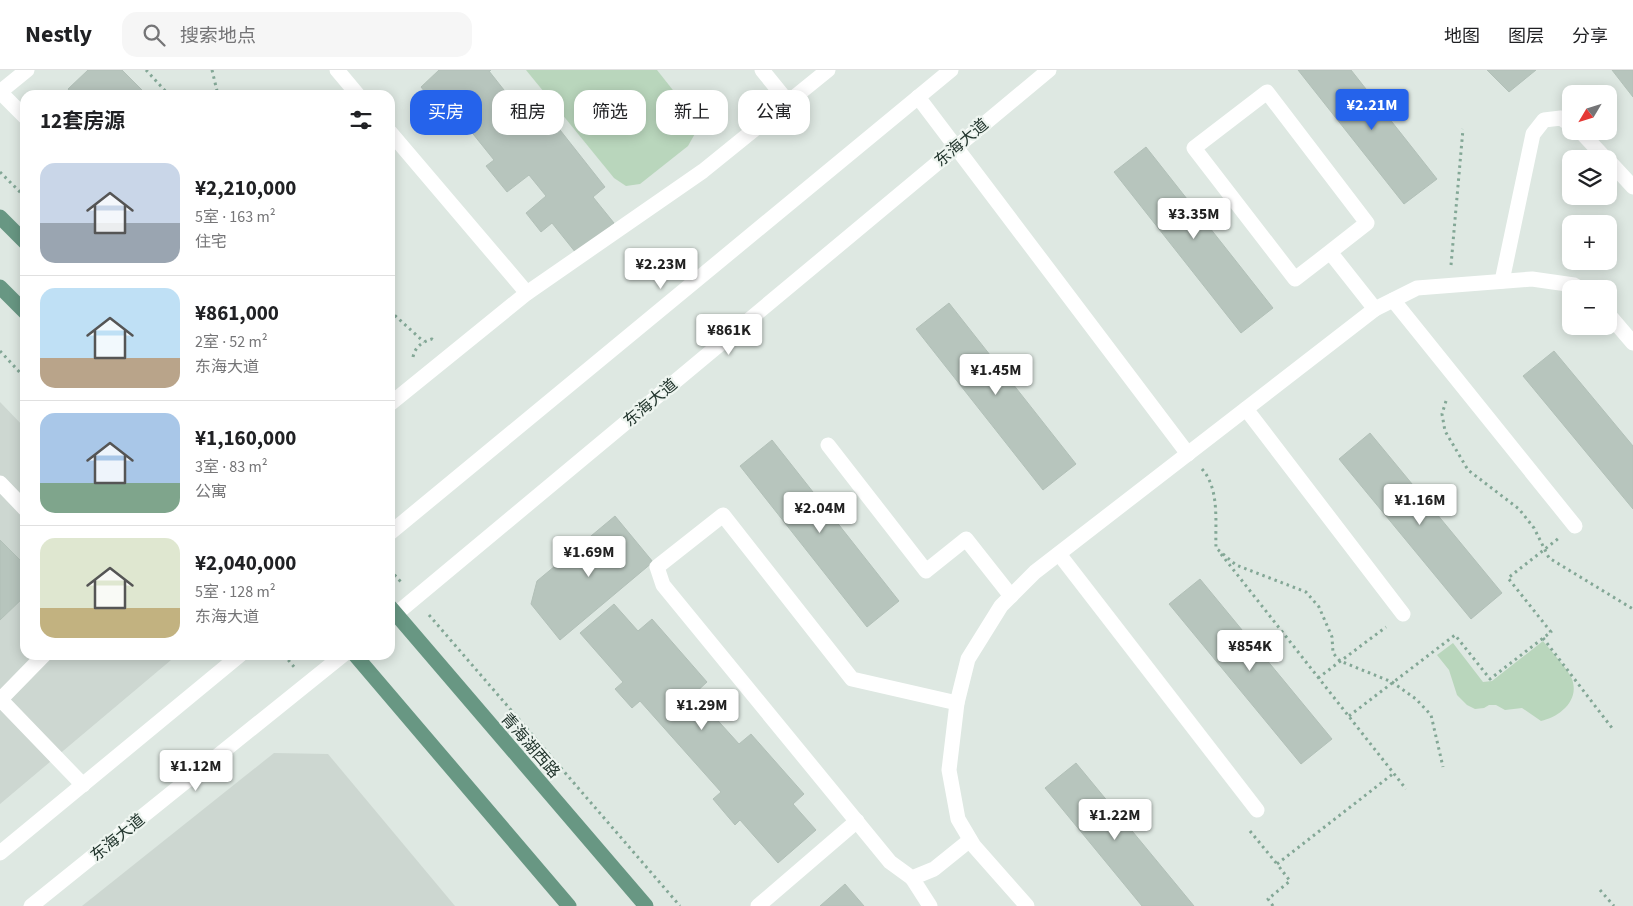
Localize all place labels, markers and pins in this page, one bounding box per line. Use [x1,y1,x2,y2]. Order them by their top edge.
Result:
pin: ¥2.21M [1331,88,1413,131]
pin: ¥3.35M [1153,198,1235,240]
pin: ¥2.23M [620,248,702,290]
pin: ¥861K [694,314,764,356]
pin: ¥1.45M [955,354,1037,396]
pin: ¥1.16M [1379,484,1461,526]
pin: ¥2.04M [779,492,861,534]
pin: ¥1.69M [548,536,630,578]
pin: ¥854K [1215,630,1285,672]
pin: ¥1.29M [661,688,743,731]
pin: ¥1.12M [155,750,237,792]
pin: ¥1.22M [1074,798,1156,841]

